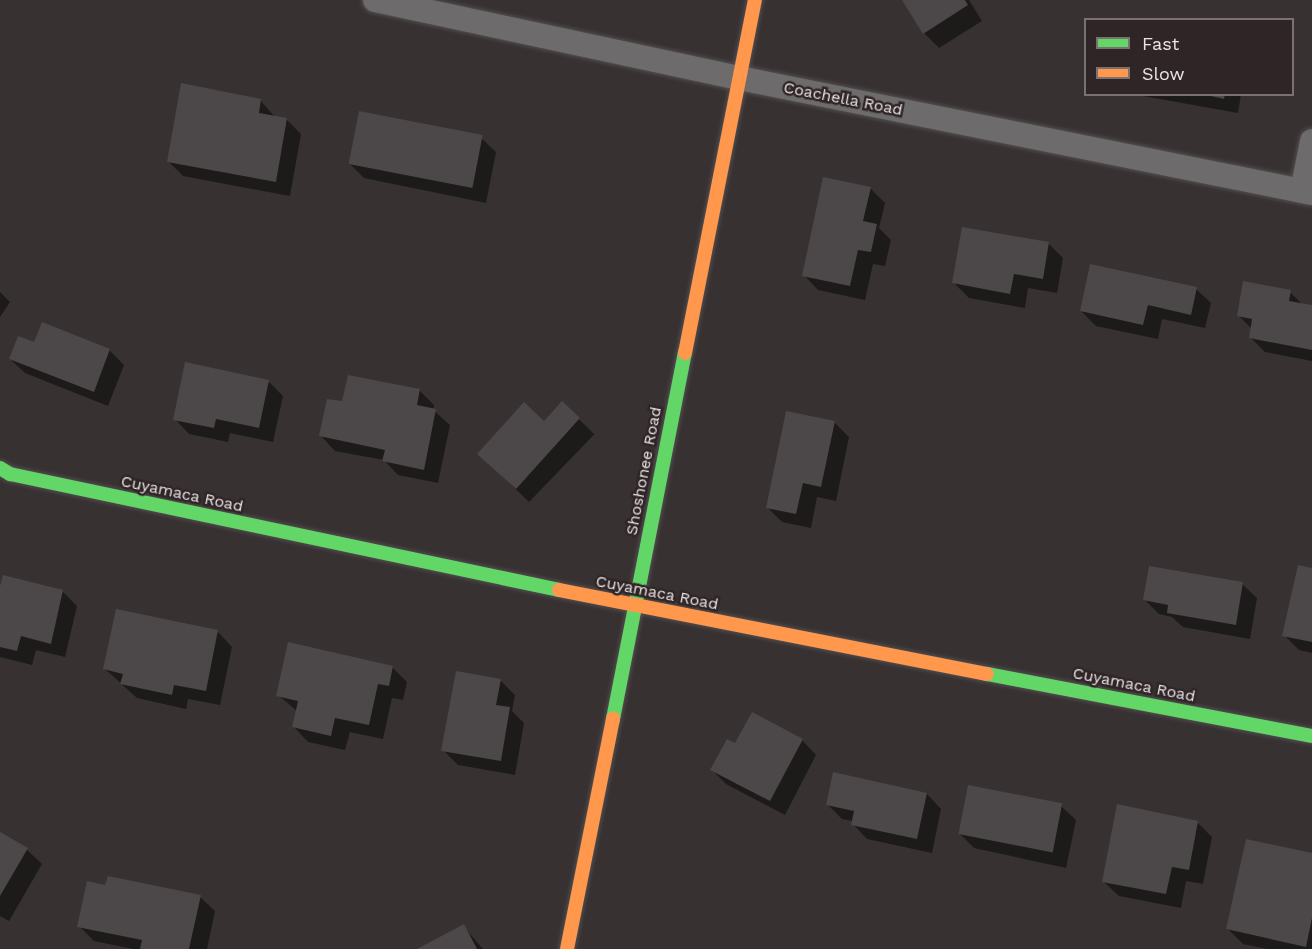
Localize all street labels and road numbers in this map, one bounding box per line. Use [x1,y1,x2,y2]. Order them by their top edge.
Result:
street label: Coachella Road [782,78,904,120]
street label: Shoshonee Road [622,405,666,537]
street label: Cuyamaca Road [119,472,245,516]
street label: Cuyamaca Road [594,572,720,614]
street label: Cuyamaca Road [1071,664,1197,706]

